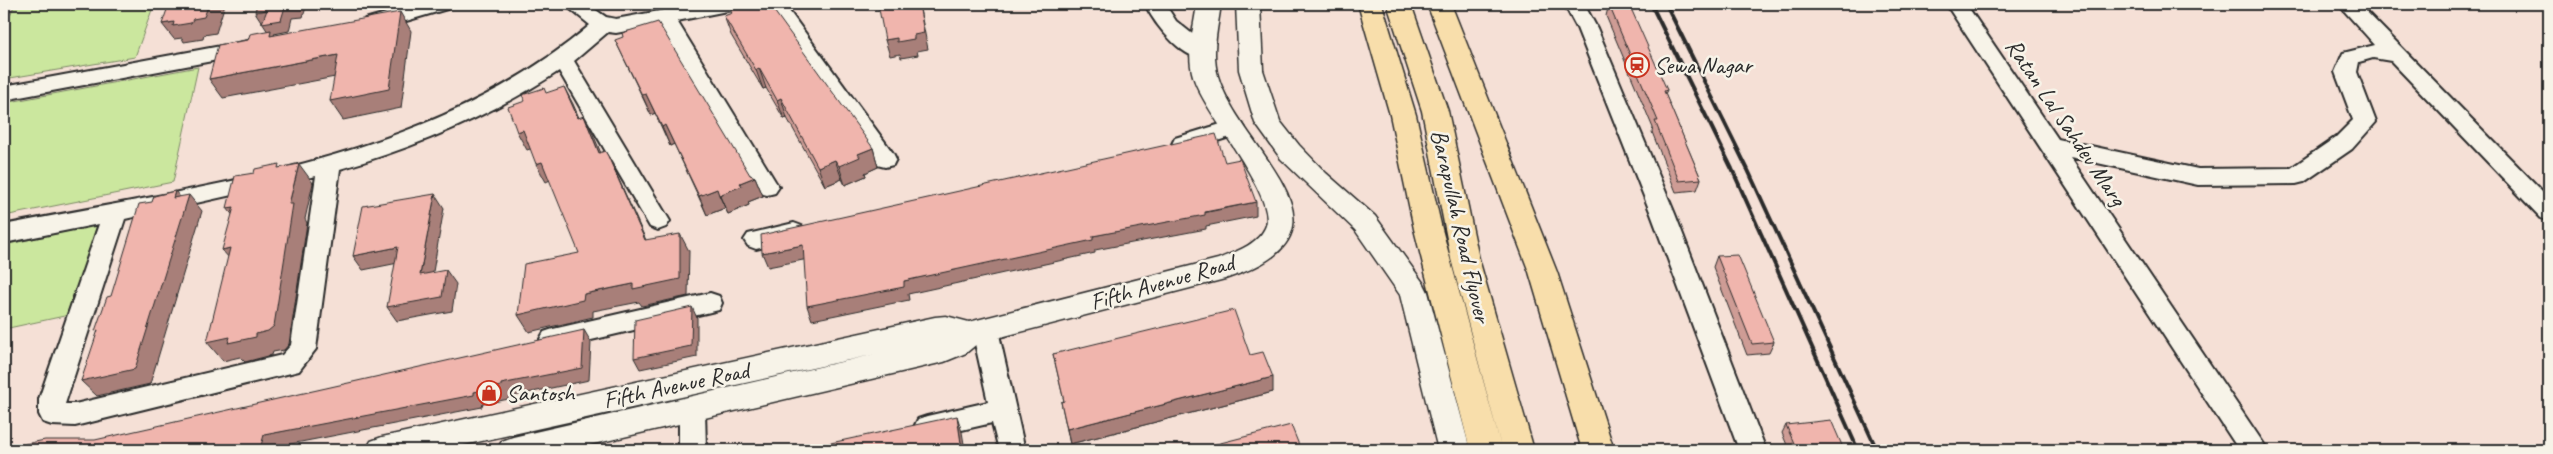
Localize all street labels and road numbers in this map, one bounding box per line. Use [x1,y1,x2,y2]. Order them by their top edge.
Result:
street label: Ratan Lal Sahdev Marg [1999,33,2134,213]
street label: Barapullah Road Flyover [1424,127,1498,328]
street label: Fifth Avenue Road [1087,246,1241,317]
street label: Fifth Avenue Road [600,354,755,415]

